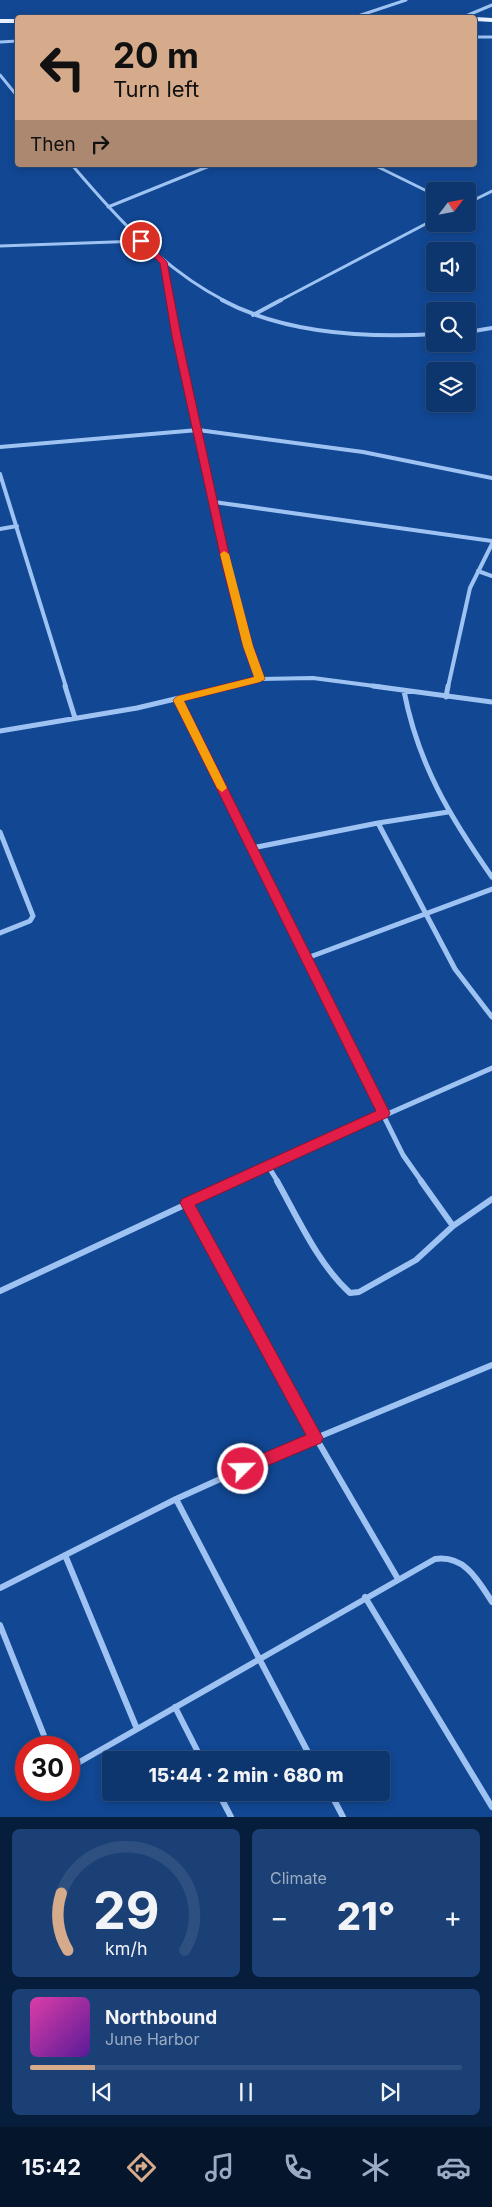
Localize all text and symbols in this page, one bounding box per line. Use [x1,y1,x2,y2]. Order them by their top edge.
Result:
text: 20 m [113,34,199,76]
icon: left [30,35,95,100]
text: Turn left [113,76,199,102]
icon: right [86,130,114,158]
text: Then [30,133,76,156]
north arrow [426,182,476,232]
map controls [426,182,476,412]
pin [120,220,162,262]
icon: arrive [127,227,155,255]
button: sound [426,242,476,292]
button: search [426,302,476,352]
button: layers [426,362,476,412]
position arrow [216,1442,268,1494]
speed limit sign: 30 [15,1736,80,1801]
text: 15:44 · 2 min · 680 m [148,1764,344,1787]
text: Climate [270,1868,327,1888]
text: 29 [93,1879,159,1942]
text: 21° [337,1893,395,1939]
text: − [270,1900,289,1934]
text: + [443,1900,462,1934]
text: km/h [105,1938,147,1959]
text: Northbound [105,2006,217,2029]
text: June Harbor [105,2029,199,2049]
icon: previous [88,2078,116,2106]
icon: pause [232,2078,260,2106]
icon: next [376,2078,404,2106]
icon: directions [124,2150,159,2185]
icon: music [202,2150,237,2185]
icon: phone [280,2150,315,2185]
icon: climate [358,2150,393,2185]
icon: car [436,2150,471,2185]
text: 15:42 [21,2154,81,2180]

